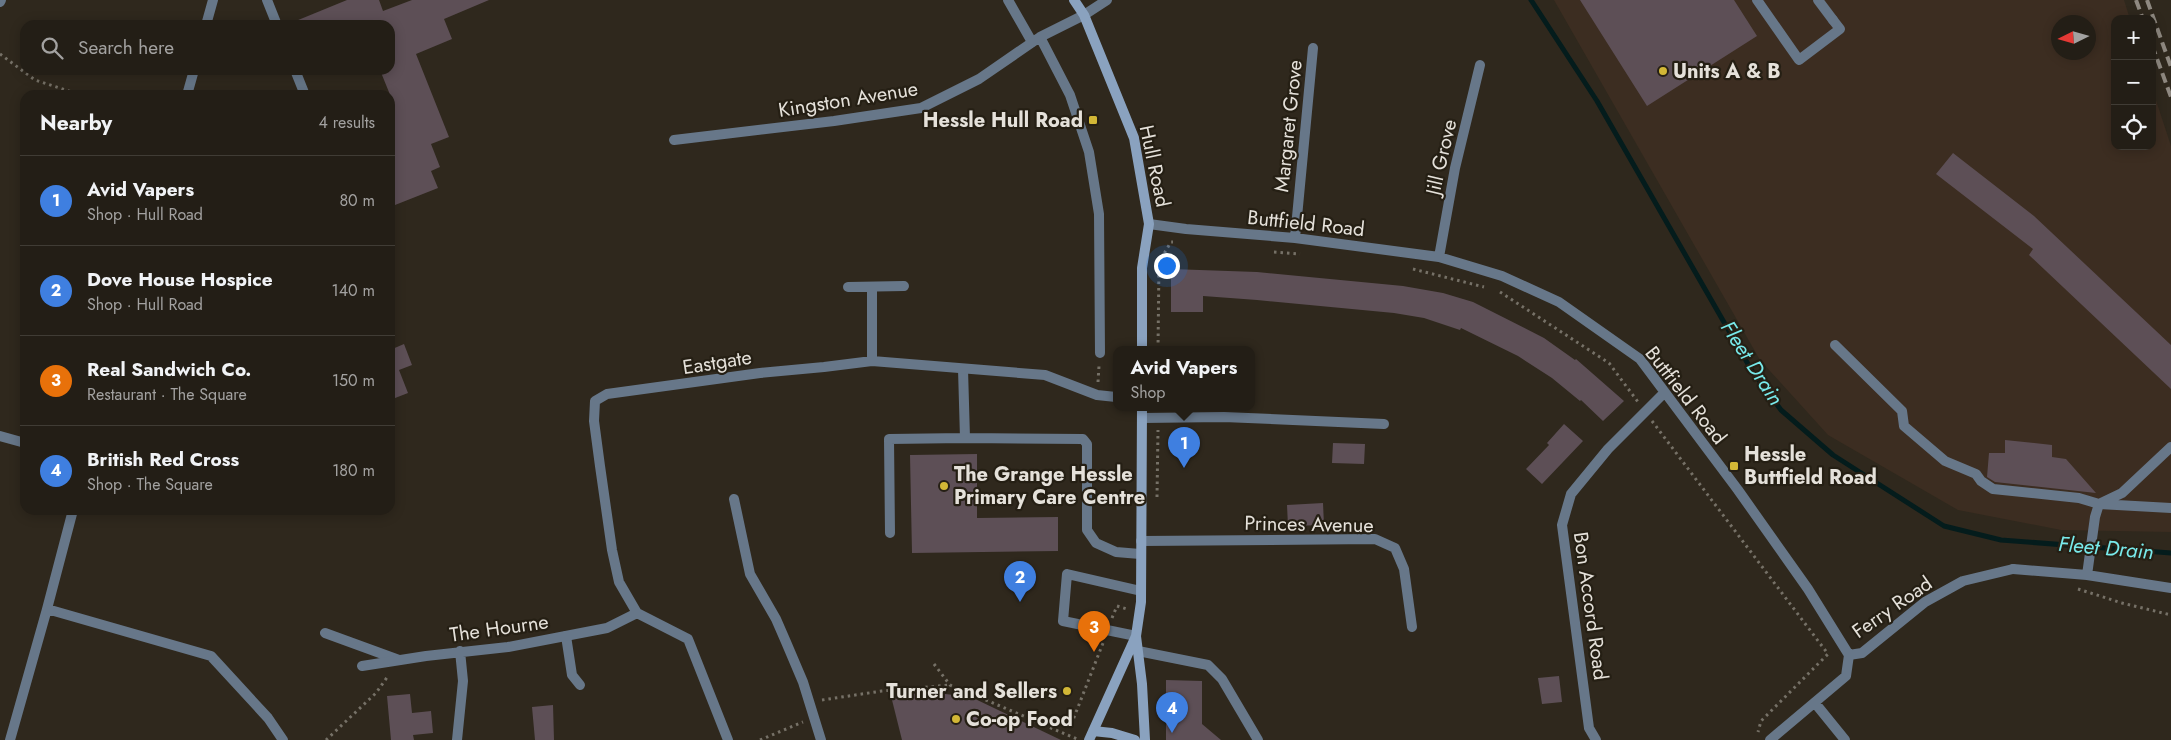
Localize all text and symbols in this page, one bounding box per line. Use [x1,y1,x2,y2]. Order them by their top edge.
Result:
north arrow [2051,15,2096,60]
map controls [2111,15,2156,150]
button: + [2111,15,2156,60]
search box [20,20,395,75]
icon: search [38,34,66,62]
text: Search here [78,34,174,61]
place label: Units A & B [1673,57,1781,86]
street label: Margaret Grove [1267,59,1310,193]
button: − [2111,60,2156,105]
marker: Units A & B [1657,65,1669,77]
street label: Kingston Avenue [776,74,920,125]
button: locate [2111,105,2156,150]
place label: Hessle Hull Road [923,106,1083,135]
text: Nearby [40,108,112,138]
text: 4 results [319,111,375,134]
marker: Hessle Hull Road [1087,114,1099,126]
street label: Jill Grove [1418,116,1464,201]
street label: Hull Road [1132,122,1177,210]
text: Avid Vapers [87,176,194,203]
text: 1 [52,189,60,212]
text: 80 m [339,189,375,212]
text: Shop · Hull Road [87,203,203,226]
street label: Buttfield Road [1246,203,1366,244]
your location [1154,253,1180,279]
text: Dove House Hospice [87,266,273,293]
text: 2 [51,279,61,302]
text: 140 m [332,279,375,302]
text: Shop · Hull Road [87,293,203,316]
water label: Fleet Drain [1713,315,1791,411]
street label: Buttfield Road [1638,340,1733,451]
street label: Eastgate [680,343,754,382]
popup [1113,346,1255,411]
text: Avid Vapers [1130,354,1238,381]
text: Real Sandwich Co. [87,356,251,383]
text: 3 [51,369,61,392]
text: 150 m [332,369,375,392]
text: Shop [1130,381,1165,404]
text: Restaurant · The Square [87,383,247,406]
pin: 1 [1168,427,1200,468]
place label: Hessle Buttfield Road [1744,440,1877,492]
text: British Red Cross [87,446,239,473]
text: 4 [50,459,62,482]
text: 180 m [332,459,375,482]
place label: The Grange Hessle Primary Care Centre [954,460,1145,512]
marker: Hessle Buttfield Road [1728,460,1740,472]
text: Shop · The Square [87,473,213,496]
marker: The Grange Hessle Primary Care Centre [938,480,950,492]
street label: Princes Avenue [1244,509,1374,540]
water label: Fleet Drain [2057,529,2155,567]
street label: Bon Accord Road [1566,530,1615,682]
pin: 2 [1004,561,1036,602]
street label: Ferry Road [1846,569,1938,646]
street label: The Hourne [448,607,550,650]
pin: 3 [1078,611,1110,652]
place label: Turner and Sellers [886,677,1057,706]
marker: Turner and Sellers [1061,685,1073,697]
pin: 4 [1156,692,1188,733]
place label: Co-op Food [966,705,1073,734]
marker: Co-op Food [950,713,962,725]

